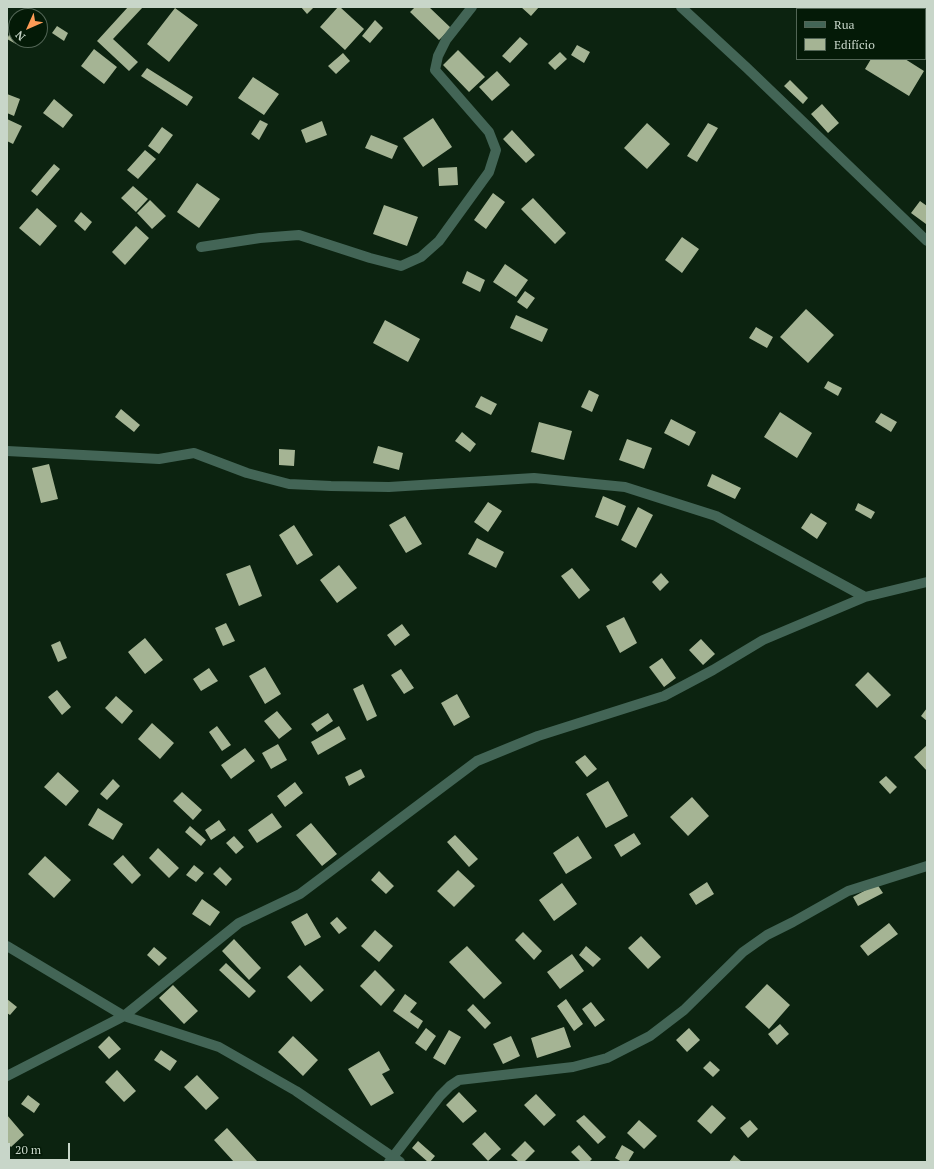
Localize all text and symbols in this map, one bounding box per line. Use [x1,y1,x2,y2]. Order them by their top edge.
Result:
north arrow [8,8,48,48]
legend [796,8,926,60]
text: Rua [834,17,855,32]
text: N [12,28,28,44]
text: Edifício [834,37,875,52]
scale bar [10,1135,72,1161]
text: 20 m [15,1142,41,1157]

